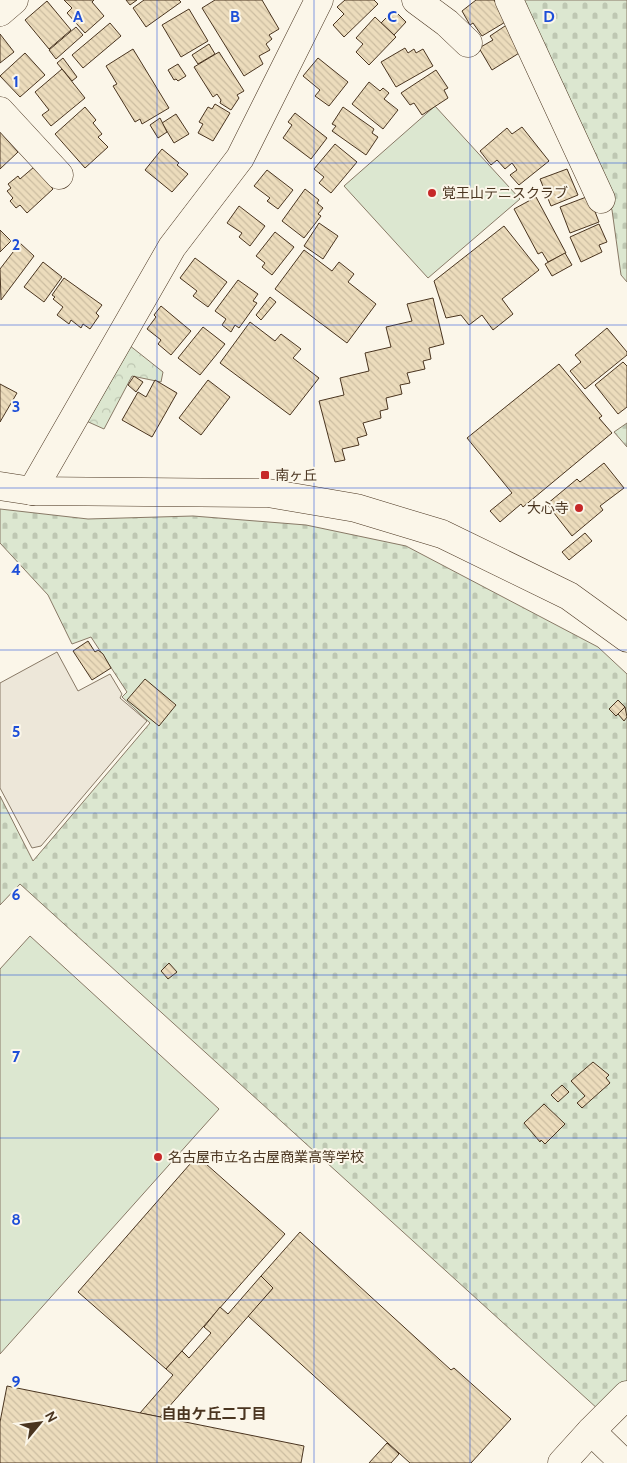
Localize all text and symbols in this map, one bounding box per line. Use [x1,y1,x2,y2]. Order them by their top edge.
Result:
text: A [73,7,83,26]
text: B [230,7,240,26]
text: C [387,7,397,26]
text: D [543,7,555,26]
text: 1 [13,72,19,91]
place label: 覚王山テニスクラブ [442,184,568,202]
marker: 覚王山テニスクラブ [426,187,438,199]
text: 2 [12,235,20,254]
text: 3 [12,397,20,416]
place label: 南ヶ丘 [275,466,317,484]
marker: 南ヶ丘 [259,469,271,481]
place label: 大心寺 [527,499,569,517]
marker: 大心寺 [573,502,585,514]
text: 4 [11,560,21,579]
text: 5 [12,722,20,741]
text: 6 [12,885,21,904]
text: 7 [12,1047,21,1066]
place label: 名古屋市立名古屋商業高等学校 [168,1148,364,1166]
marker: 名古屋市立名古屋商業高等学校 [152,1151,164,1163]
text: 8 [11,1210,21,1229]
text: 9 [12,1372,21,1391]
north arrow [15,1398,65,1448]
district label: 自由ケ丘二丁目 [161,1405,267,1423]
text: N [41,1408,62,1425]

